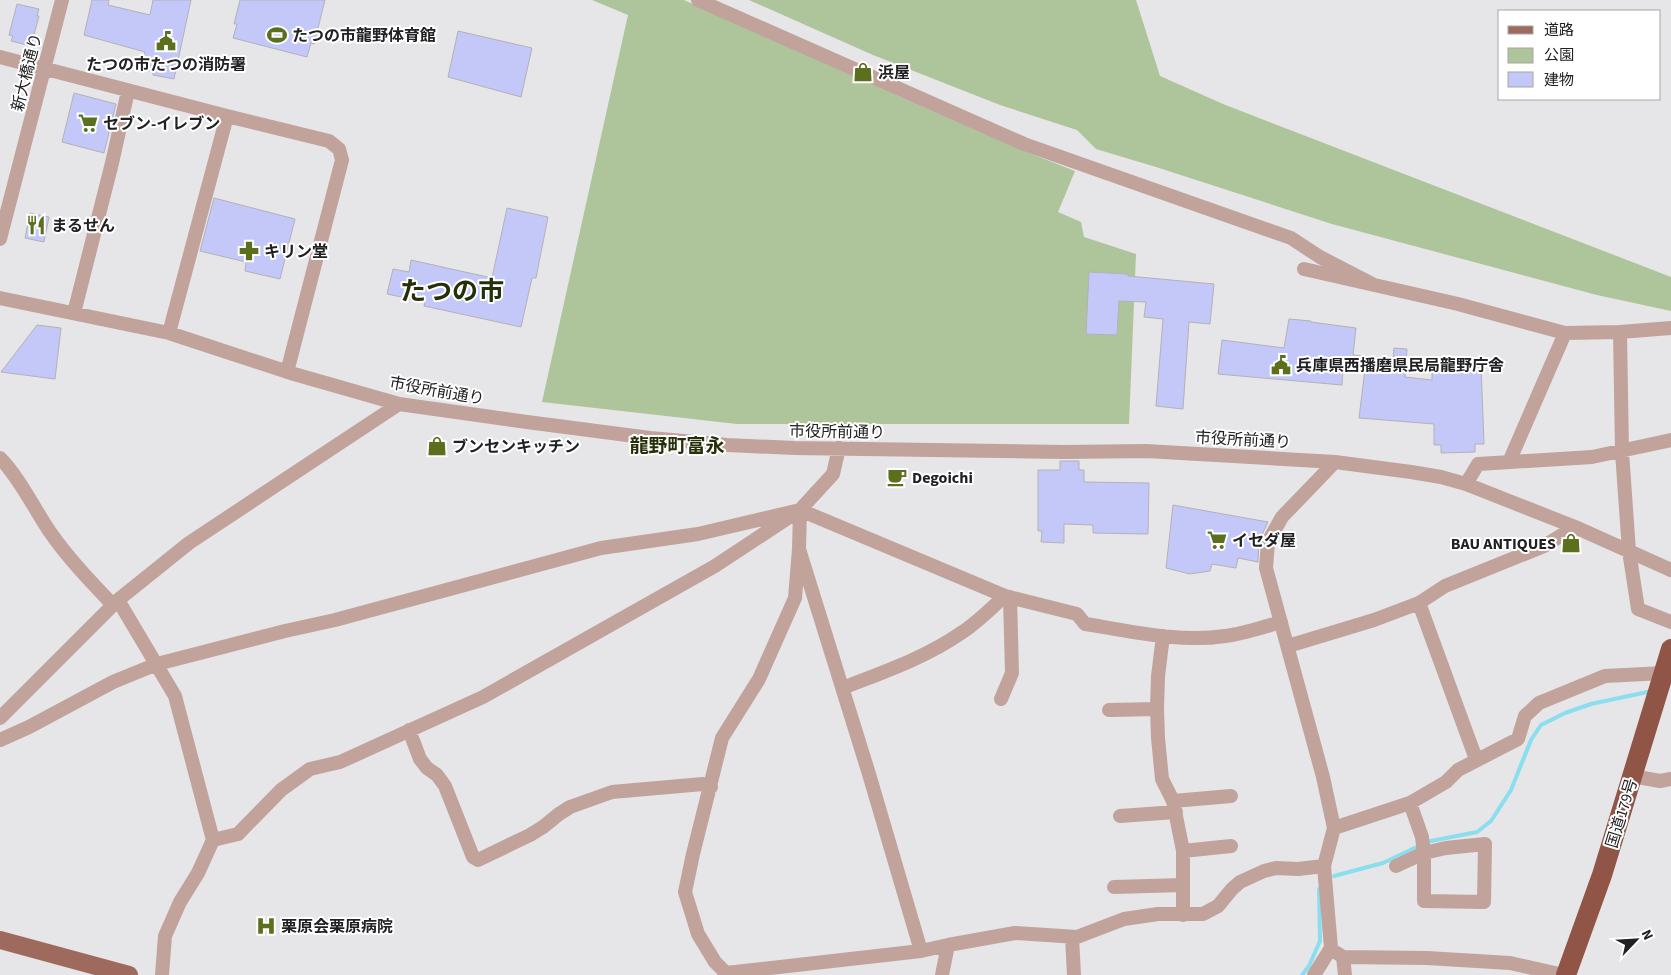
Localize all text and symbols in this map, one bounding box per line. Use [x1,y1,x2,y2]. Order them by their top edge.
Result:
legend [1498,10,1661,100]
text: 道路 [1544,20,1574,41]
sports icon: たつの市龍野体育館 [266,24,288,46]
place label: たつの市龍野体育館 [292,25,436,47]
public building icon: たつの市たつの消防署 [155,30,177,52]
street label: 新大橋通り [7,31,47,114]
text: 公園 [1544,45,1574,66]
place label: たつの市たつの消防署 [86,54,246,76]
shop icon: 浜屋 [852,61,874,83]
place label: 浜屋 [878,62,910,84]
text: 建物 [1544,70,1574,91]
supermarket icon: セブン-イレブン [77,112,99,134]
place label: セブン-イレブン [103,113,220,135]
restaurant icon: まるせん [25,214,47,236]
place label: まるせん [51,215,115,237]
pharmacy icon: キリン堂 [238,240,260,262]
place label: キリン堂 [264,241,328,263]
district label: たつの市 [400,273,504,310]
public building icon: 兵庫県西播磨県民局龍野庁舎 [1270,354,1292,376]
place label: 兵庫県西播磨県民局龍野庁舎 [1296,355,1504,377]
street label: 市役所前通り [388,372,486,410]
street label: 市役所前通り [789,420,885,444]
street label: 市役所前通り [1194,427,1291,453]
district label: 龍野町富永 [629,433,725,460]
shop icon: ブンセンキッチン [426,435,448,457]
place label: ブンセンキッチン [452,436,580,458]
cafe icon: Degoichi [886,466,908,488]
place label: Degoichi [912,467,973,489]
supermarket icon: イセダ屋 [1206,529,1228,551]
place label: イセダ屋 [1232,530,1296,552]
shop icon: BAU ANTIQUES [1560,532,1582,554]
place label: BAU ANTIQUES [1451,533,1556,555]
street label: 国道179号 [1601,776,1643,851]
hospital icon: 栗原会栗原病院 [255,915,277,937]
north arrow [1611,915,1661,965]
place label: 栗原会栗原病院 [281,916,393,938]
text: N [1636,926,1658,943]

